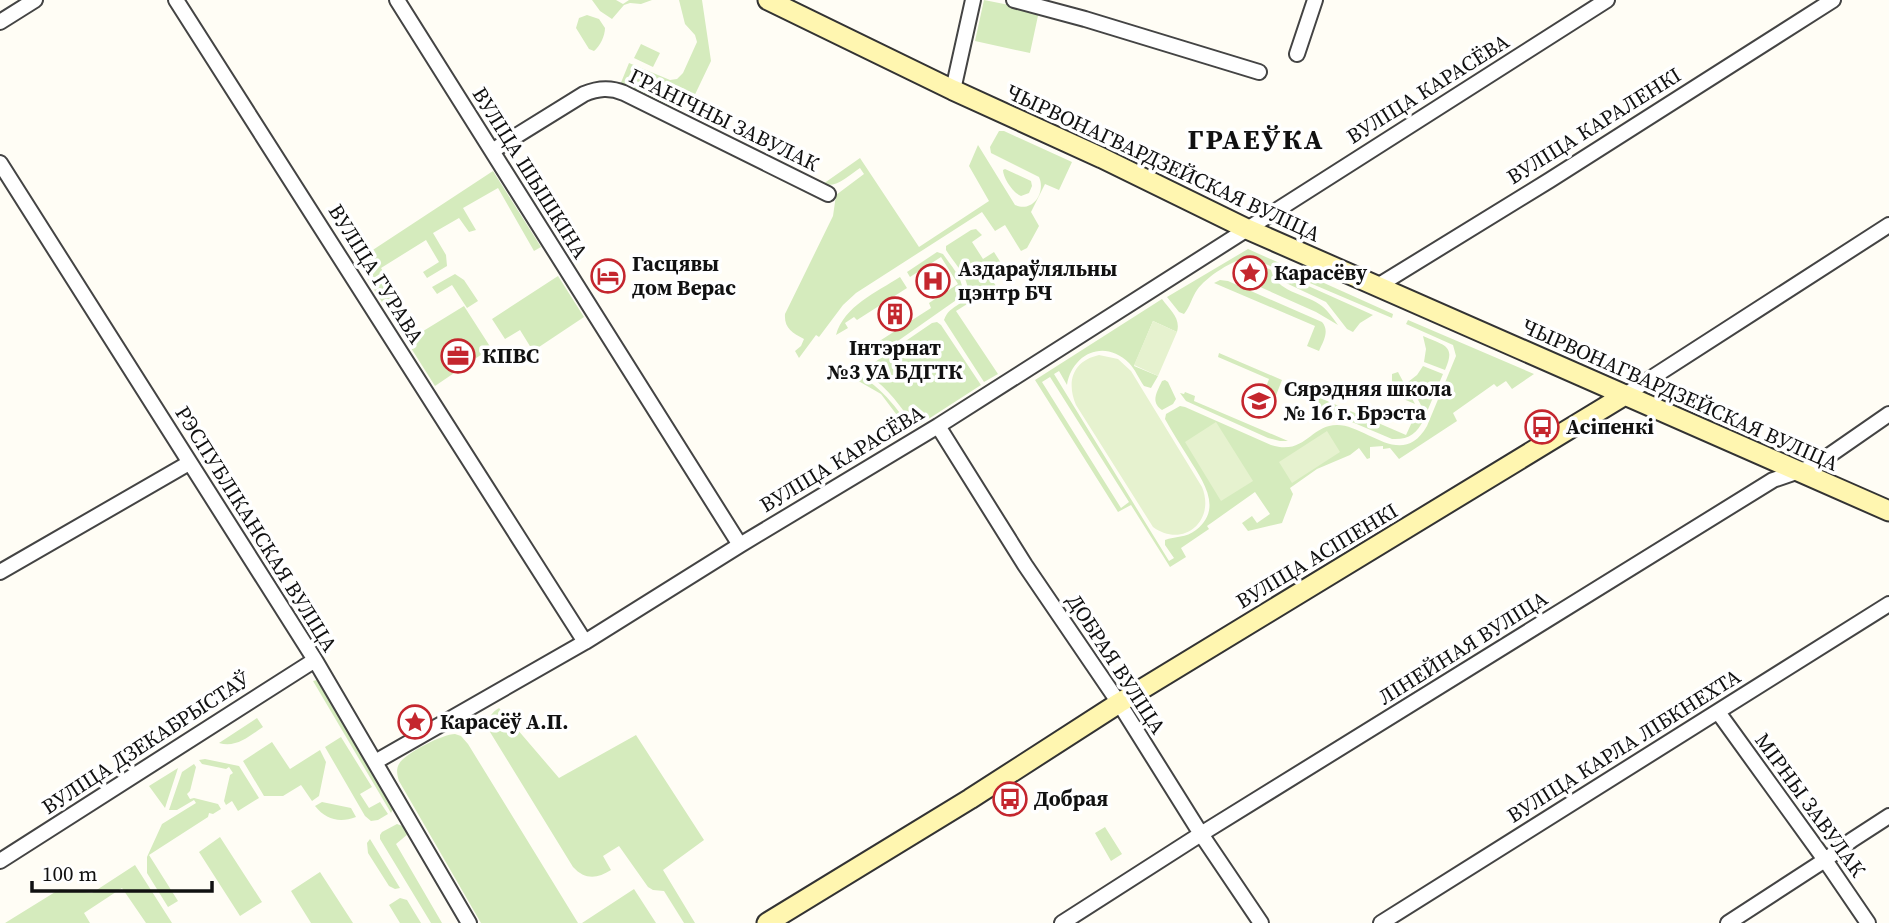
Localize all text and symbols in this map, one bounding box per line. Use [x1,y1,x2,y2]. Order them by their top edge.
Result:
street label: ВУЛІЦА КАРАСЁВА [1341,27,1515,150]
street label: ВУЛІЦА КАРАЛЕНКІ [1501,60,1686,191]
street label: ГРАНІЧНЫ ЗАВУЛАК [624,61,824,178]
street label: ЧЫРВОНАГВАРДЗЕЙСКАЯ ВУЛІЦА [1001,77,1325,248]
street label: ВУЛІЦА ШЫШКІНА [466,81,595,264]
district label: ГРАЕЎКА [1187,120,1325,158]
street label: ВУЛІЦА ГУРАВА [322,198,431,349]
place label: Гасцявы дом Верас [632,249,736,302]
place label: Аздараўляльны цэнтр БЧ [958,254,1117,307]
place icon: Карасёву [1231,254,1269,292]
hotel icon: Гасцявы дом Верас [589,257,627,295]
place label: Карасёву [1274,258,1368,287]
hospital icon: Аздараўляльны цэнтр БЧ [914,262,952,300]
building icon: Інтэрнат №3 УА БДГТК [876,295,914,333]
street label: ЧЫРВОНАГВАРДЗЕЙСКАЯ ВУЛІЦА [1517,311,1843,478]
place label: Інтэрнат №3 УА БДГТК [826,333,963,386]
office icon: КПВС [439,337,477,375]
place label: КПВС [482,341,539,370]
place label: Сярэдняя школа № 16 г. Брэста [1283,374,1453,427]
school or university icon: Сярэдняя школа № 16 г. Брэста [1240,382,1278,420]
street label: ВУЛІЦА КАРАСЁВА [754,398,929,519]
street label: РЭСПУБЛІКАНСКАЯ ВУЛІЦА [169,400,344,657]
bus stop icon: Асіпенкі [1523,408,1561,446]
place label: Асіпенкі [1566,412,1654,441]
street label: ВУЛІЦА АСІПЕНКІ [1230,496,1403,615]
street label: ЛІНЕЙНАЯ ВУЛІЦА [1372,584,1553,712]
street label: ДОБРАЯ ВУЛІЦА [1060,588,1173,740]
street label: ВУЛІЦА КАРЛА ЛІБКНЕХТА [1501,662,1746,830]
street label: ВУЛІЦА ДЗЕКАБРЫСТАЎ [36,664,256,821]
place icon: Карасёў А.П. [396,703,434,741]
place label: Карасёў А.П. [440,707,569,736]
street label: МІРНЫ ЗАВУЛАК [1748,727,1873,883]
bus stop icon: Добрая [991,780,1029,818]
place label: Добрая [1034,784,1108,813]
scale bar [32,850,212,894]
text: 100 m [42,859,97,888]

